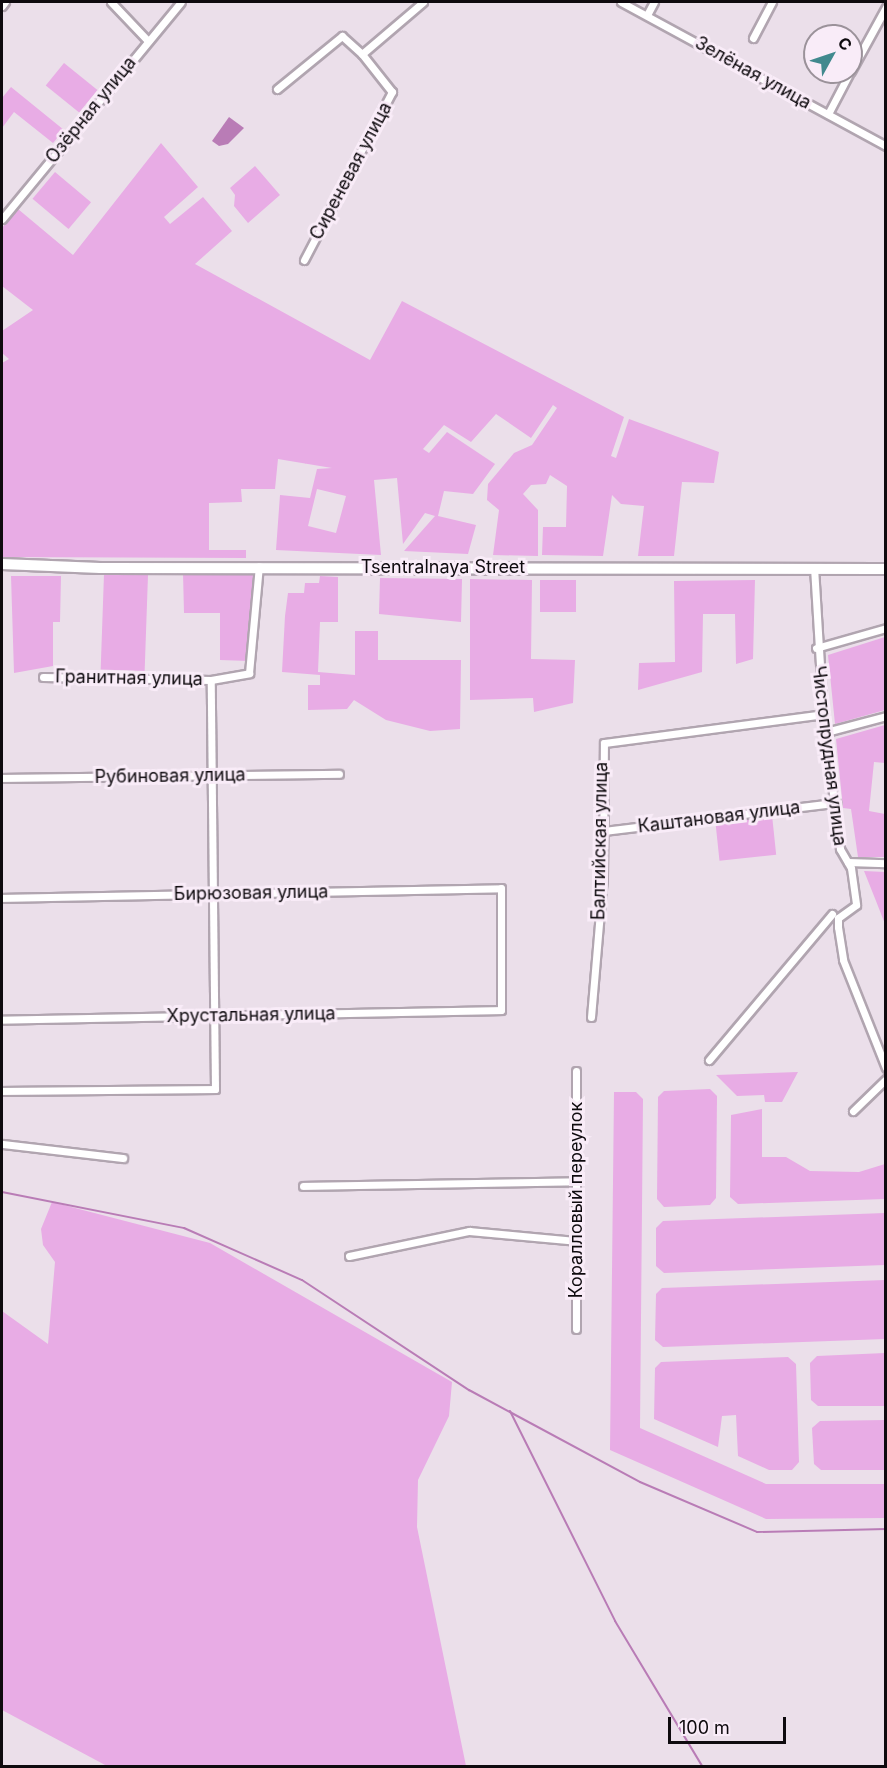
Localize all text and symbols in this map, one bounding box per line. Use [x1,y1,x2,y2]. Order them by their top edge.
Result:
north arrow [803,24,863,84]
street label: Зелёная улица [691,32,815,114]
text: С [834,33,857,55]
street label: Озёрная улица [41,52,141,168]
street label: Сиреневая улица [306,98,396,244]
street label: Tsentralnaya Street [361,556,525,578]
street label: Чистопрудная улица [807,665,851,847]
street label: Гранитная улица [55,666,203,690]
street label: Балтийская улица [588,762,612,920]
street label: Рубиновая улица [94,764,246,788]
street label: Каштановая улица [637,796,801,838]
street label: Бирюзовая улица [174,881,328,905]
street label: Хрустальная улица [166,1003,336,1027]
street label: Коралловый переулок [565,1102,587,1298]
scale bar [671,1705,790,1743]
text: 100 m [679,1717,730,1738]

